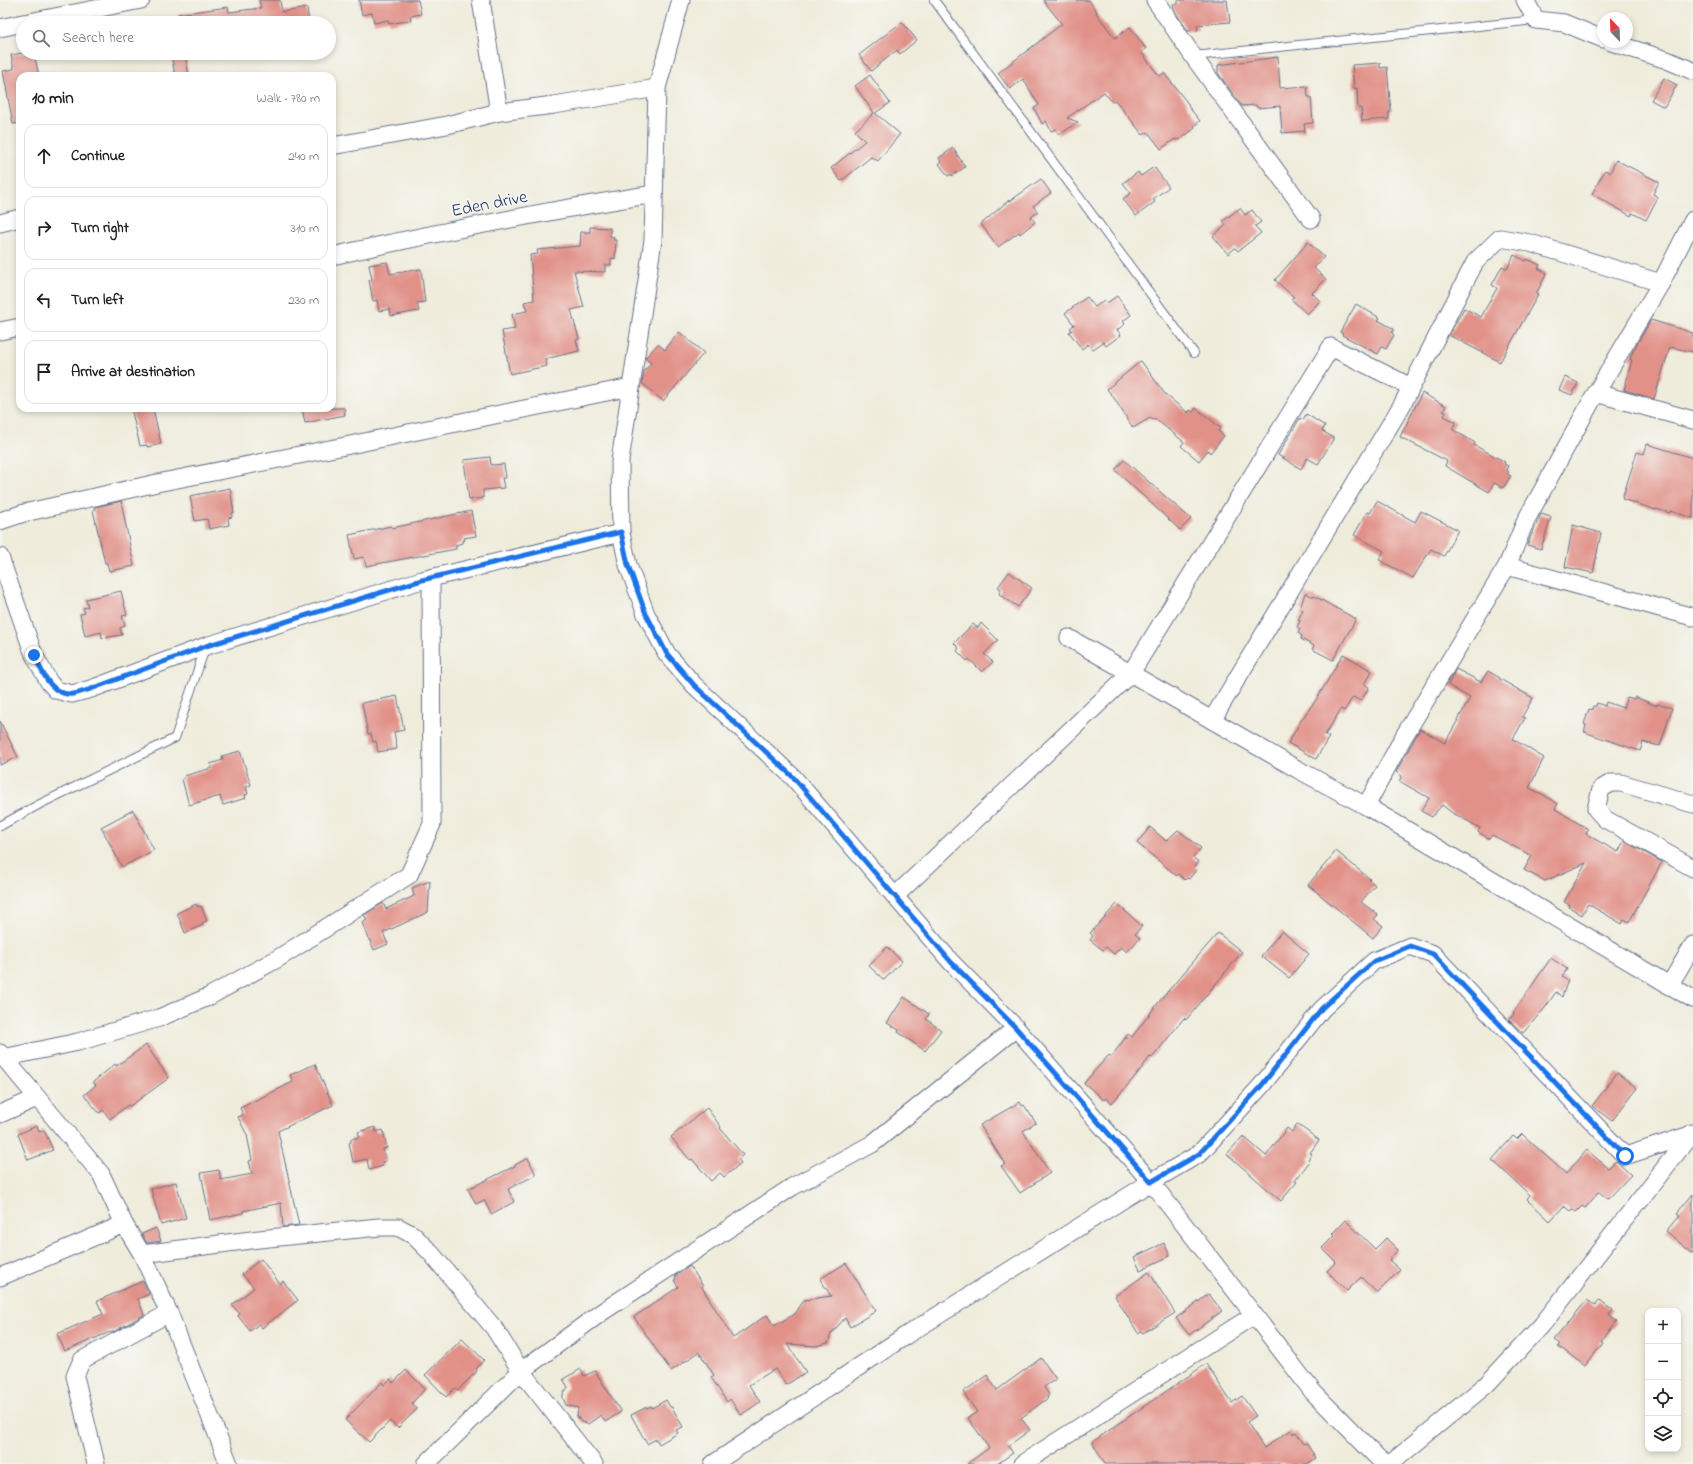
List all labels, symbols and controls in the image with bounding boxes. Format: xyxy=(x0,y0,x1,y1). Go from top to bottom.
north arrow xyxy=(1597,12,1633,48)
search box xyxy=(16,16,336,60)
icon: search xyxy=(30,27,52,49)
text: Search here xyxy=(62,27,134,49)
text: 10 min xyxy=(32,86,74,111)
text: Walk · 780 m xyxy=(257,89,320,108)
icon: ahead xyxy=(33,145,55,167)
text: Continue xyxy=(71,145,125,167)
text: 240 m xyxy=(288,147,319,166)
street label: Eden drive xyxy=(449,185,531,225)
icon: right xyxy=(33,217,55,239)
text: Turn right xyxy=(71,217,129,239)
text: 310 m xyxy=(291,219,319,238)
icon: left xyxy=(33,289,55,311)
text: Turn left xyxy=(71,289,124,311)
text: 230 m xyxy=(288,291,319,310)
icon: arrive xyxy=(33,361,55,383)
text: Arrive at destination xyxy=(71,361,195,383)
route end xyxy=(25,646,43,664)
route start xyxy=(1616,1147,1634,1165)
map controls xyxy=(1645,1308,1681,1452)
button: + xyxy=(1645,1308,1681,1344)
button: − xyxy=(1645,1344,1681,1380)
button: locate xyxy=(1645,1380,1681,1416)
button: layers xyxy=(1645,1416,1681,1452)

